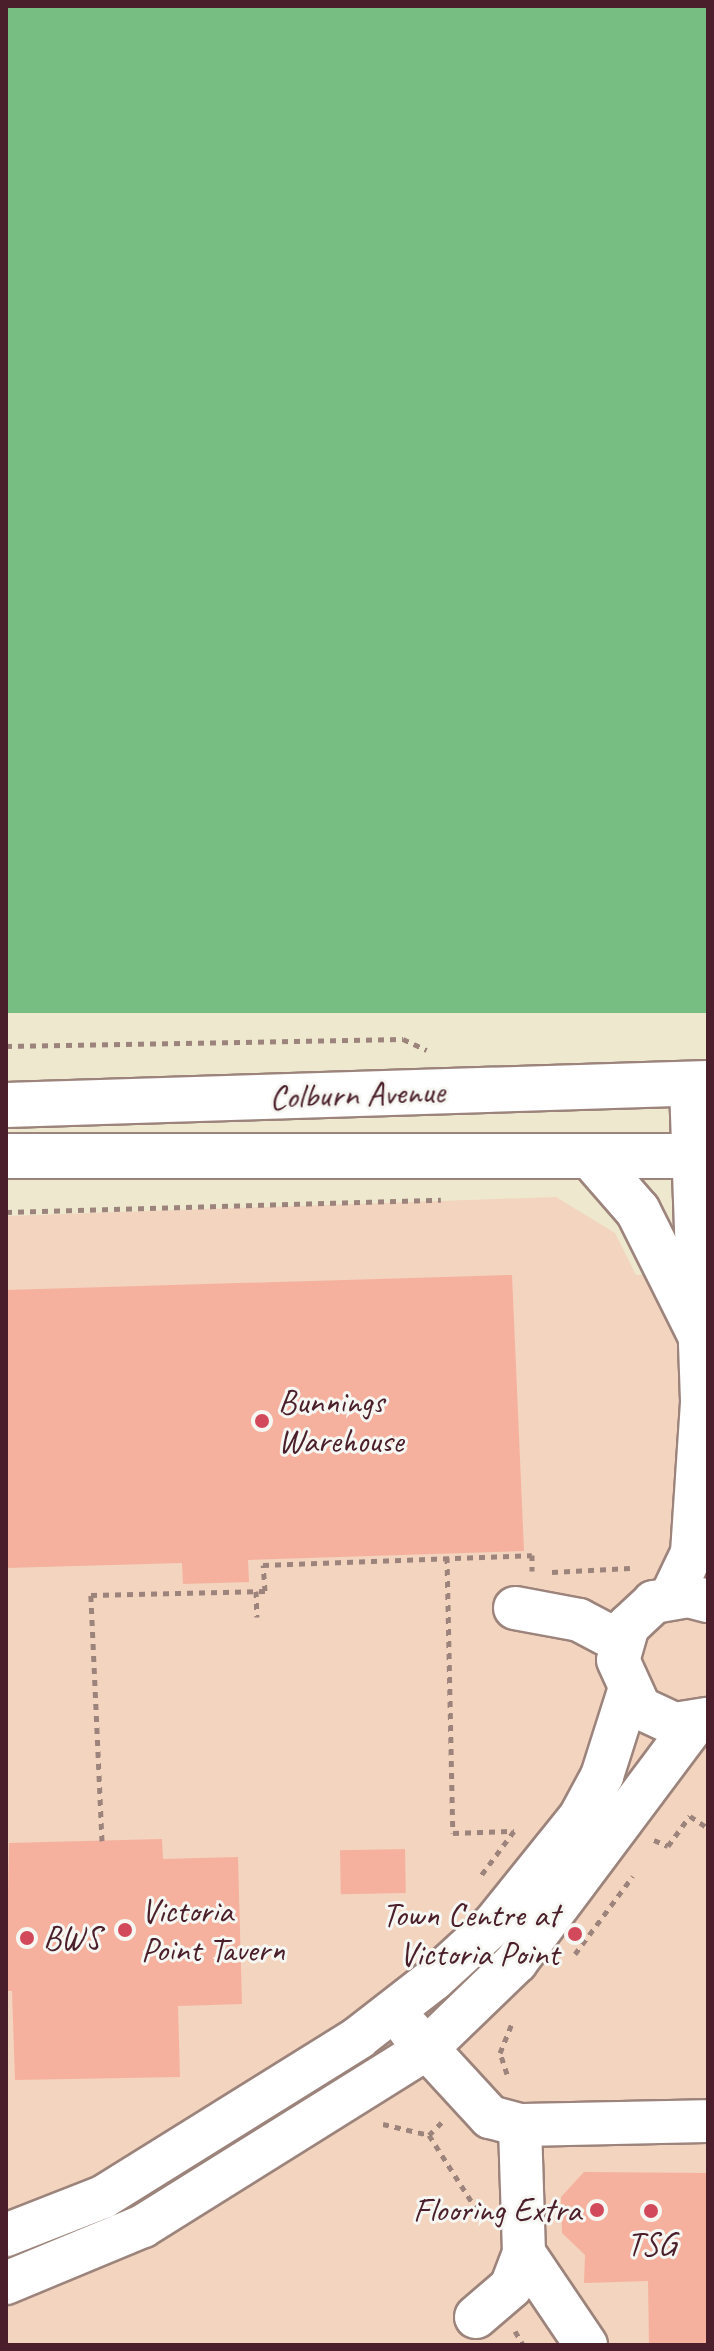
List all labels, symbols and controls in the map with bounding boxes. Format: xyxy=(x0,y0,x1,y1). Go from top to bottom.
street label: Colburn Avenue xyxy=(269,1071,445,1117)
place label: Bunnings Warehouse xyxy=(278,1381,403,1460)
marker: Bunnings Warehouse xyxy=(253,1412,271,1430)
place label: Victoria Point Tavern xyxy=(141,1890,285,1970)
place label: Town Centre at Victoria Point xyxy=(382,1894,559,1974)
place label: BWS xyxy=(43,1918,101,1958)
marker: Victoria Point Tavern xyxy=(116,1921,134,1939)
marker: Town Centre at Victoria Point xyxy=(566,1925,584,1943)
marker: BWS xyxy=(18,1929,36,1947)
place label: Flooring Extra xyxy=(413,2190,581,2230)
marker: Flooring Extra xyxy=(588,2201,606,2219)
marker: TSG xyxy=(642,2202,660,2220)
place label: TSG xyxy=(627,2224,675,2264)

